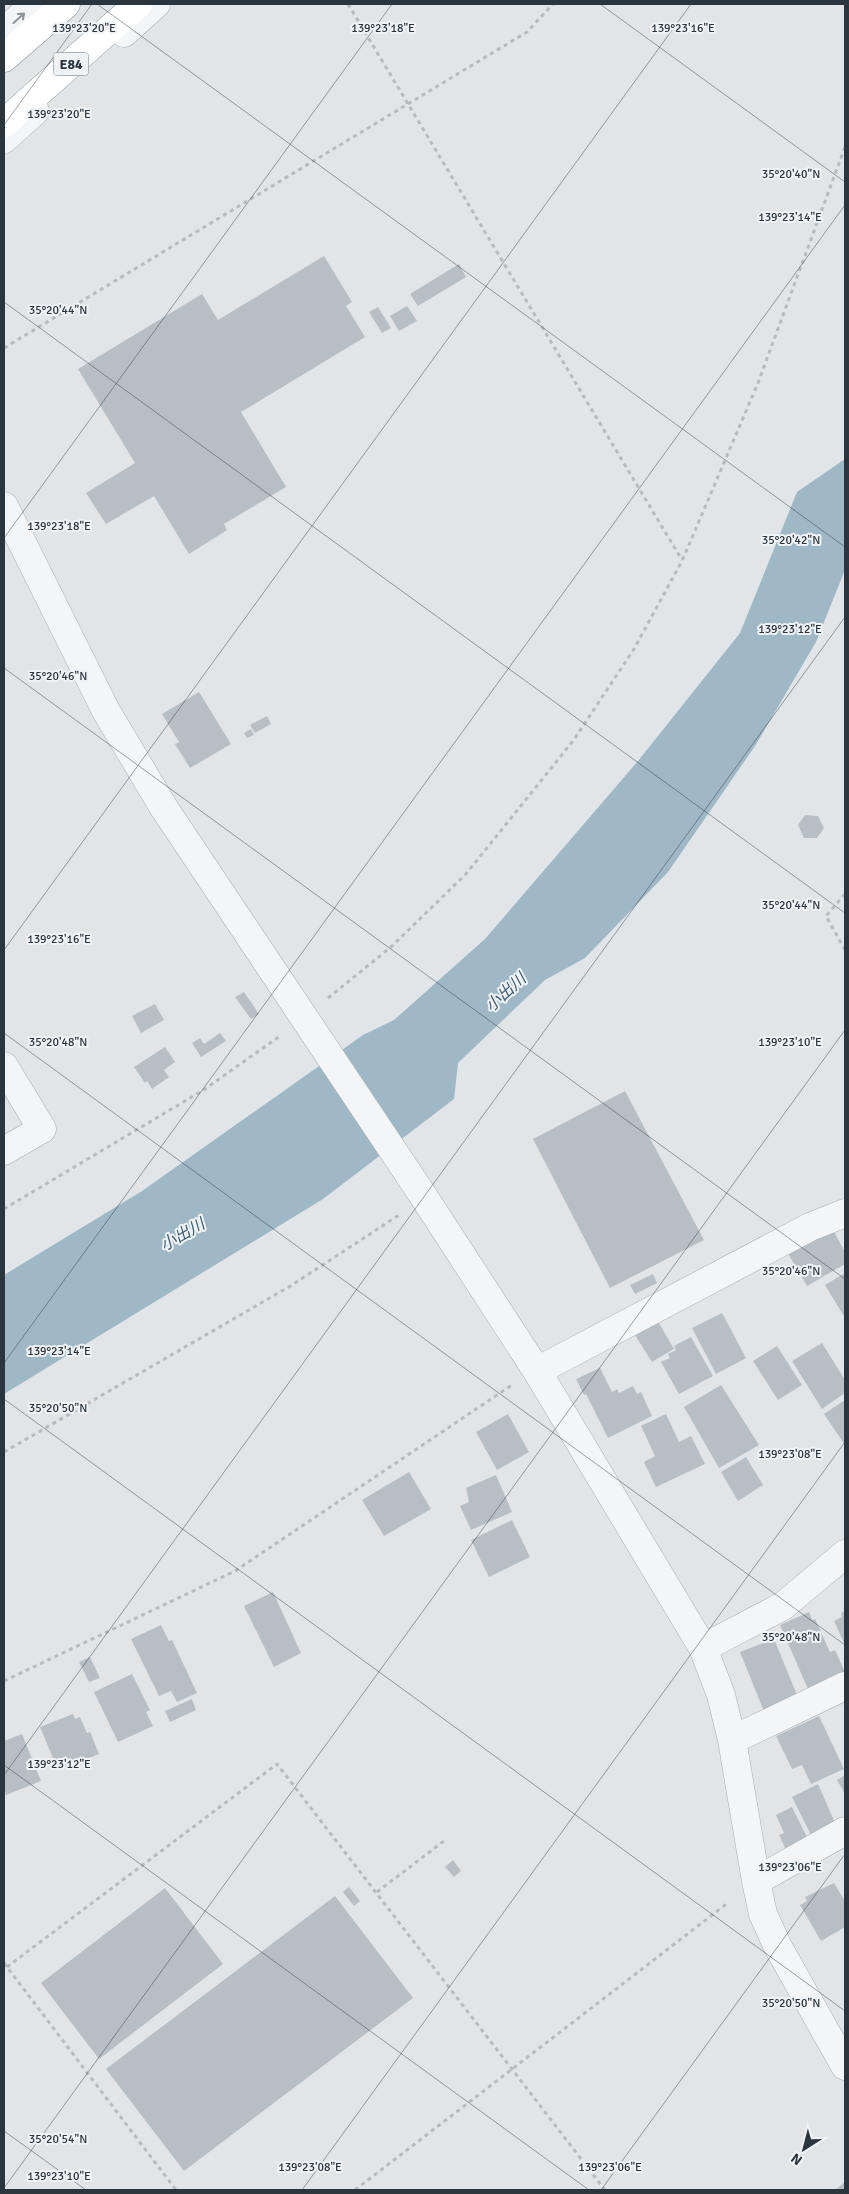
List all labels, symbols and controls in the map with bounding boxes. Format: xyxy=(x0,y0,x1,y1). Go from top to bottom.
one-way arrow xyxy=(13,12,26,23)
text: 139°23'20"E xyxy=(52,21,116,36)
text: 139°23'18"E xyxy=(351,21,415,36)
text: 139°23'16"E xyxy=(651,21,715,36)
road number: E84 xyxy=(54,52,88,76)
text: 139°23'20"E xyxy=(27,107,91,122)
text: 35°20'40"N xyxy=(762,167,820,182)
text: 139°23'14"E xyxy=(758,210,822,225)
text: 35°20'44"N xyxy=(29,303,87,318)
text: 139°23'18"E xyxy=(27,519,91,534)
text: 35°20'42"N xyxy=(762,533,820,548)
text: 139°23'12"E xyxy=(758,622,822,637)
text: 35°20'46"N xyxy=(29,669,87,684)
text: 35°20'44"N xyxy=(762,898,820,913)
text: 139°23'16"E xyxy=(27,932,91,947)
water label: 小出川 xyxy=(481,968,532,1016)
text: 35°20'48"N xyxy=(29,1035,87,1050)
text: 139°23'10"E xyxy=(758,1035,822,1050)
water label: 小出川 xyxy=(157,1213,210,1256)
text: 35°20'46"N xyxy=(762,1264,820,1279)
text: 139°23'14"E xyxy=(27,1344,91,1359)
text: 35°20'50"N xyxy=(29,1401,87,1416)
text: 139°23'08"E xyxy=(758,1447,822,1462)
text: 35°20'48"N xyxy=(762,1630,820,1645)
text: 139°23'12"E xyxy=(27,1757,91,1772)
text: 139°23'06"E xyxy=(758,1860,822,1875)
text: 35°20'50"N xyxy=(762,1996,820,2011)
north arrow xyxy=(779,2124,829,2174)
text: 35°20'54"N xyxy=(29,2132,87,2147)
text: N xyxy=(788,2149,806,2169)
text: 139°23'08"E xyxy=(278,2160,342,2175)
text: 139°23'06"E xyxy=(578,2160,642,2175)
text: 139°23'10"E xyxy=(27,2169,91,2184)

